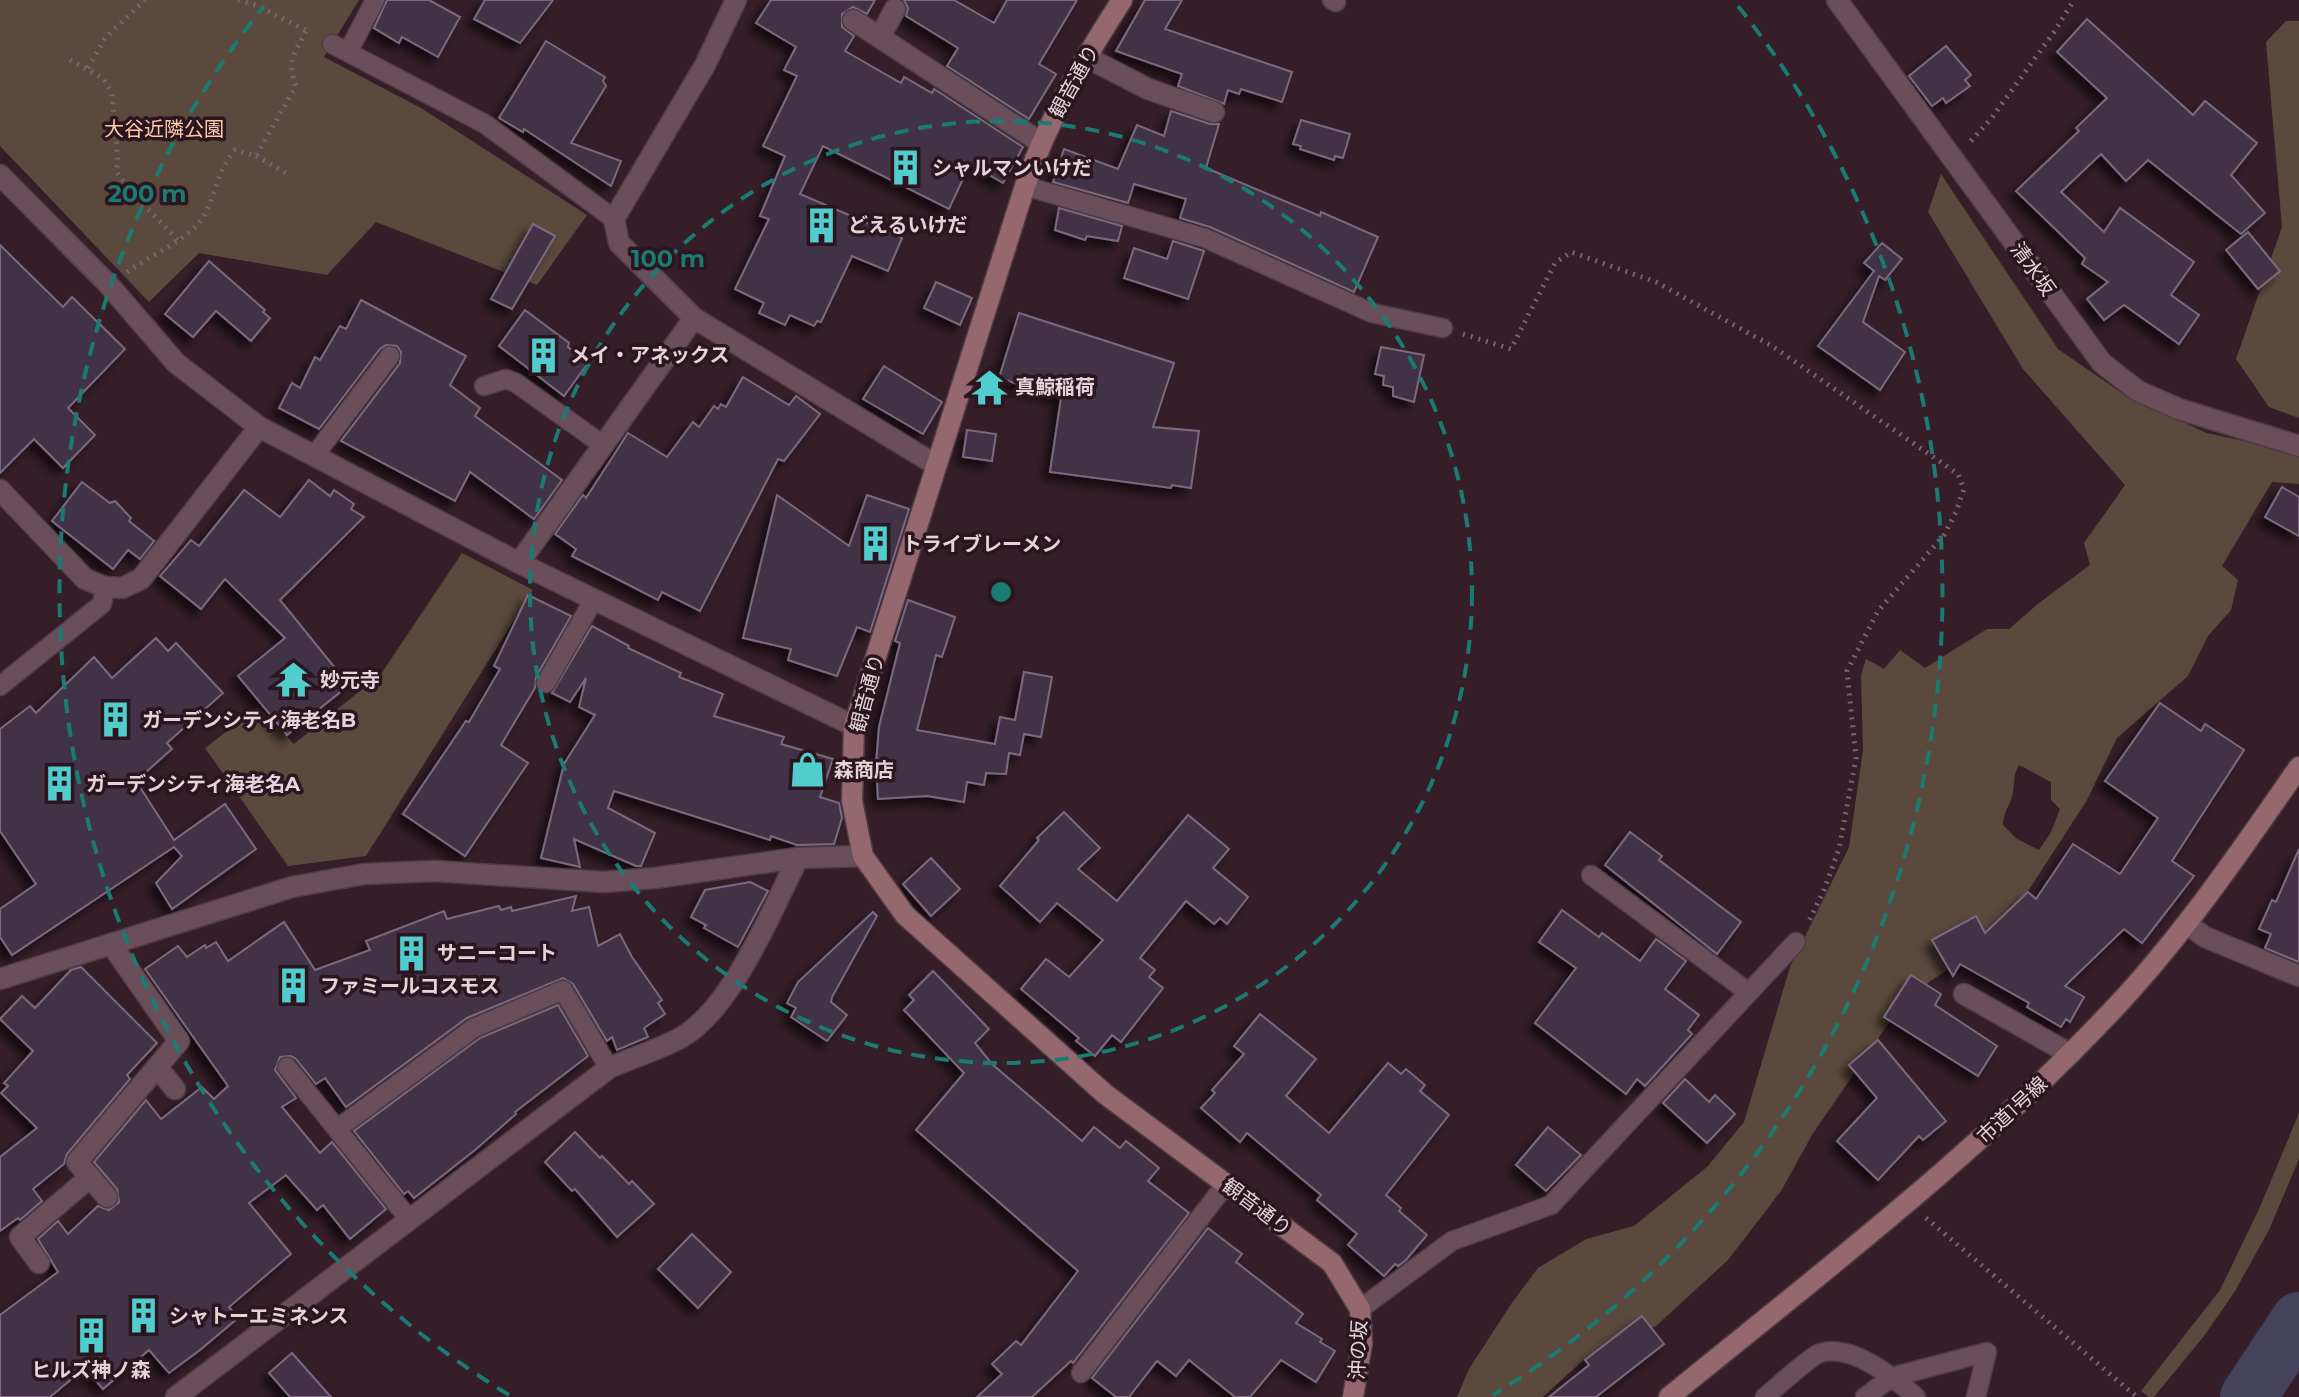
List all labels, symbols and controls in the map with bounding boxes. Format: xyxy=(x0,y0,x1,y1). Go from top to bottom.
street label: 観音通り xyxy=(1044,40,1104,122)
park label: 大谷近隣公園 xyxy=(104,117,224,141)
building icon: シャルマンいけだ xyxy=(887,149,925,187)
place label: シャルマンいけだ xyxy=(932,156,1092,180)
text: 200 m xyxy=(108,179,186,208)
building icon: どえるいけだ xyxy=(803,206,841,244)
place label: どえるいけだ xyxy=(848,213,967,237)
street label: 清水坂 xyxy=(2006,238,2060,300)
text: 100 m xyxy=(631,244,705,273)
building icon: メイ・アネックス xyxy=(525,336,563,374)
place label: メイ・アネックス xyxy=(570,343,729,367)
temple icon: 真鯨稲荷 xyxy=(970,368,1008,406)
place label: 真鯨稲荷 xyxy=(1015,375,1095,399)
building icon: トライブレーメン xyxy=(857,525,895,563)
place label: トライブレーメン xyxy=(902,532,1061,556)
centre of rings xyxy=(987,578,1015,606)
street label: 観音通り xyxy=(845,651,889,735)
temple icon: 妙元寺 xyxy=(275,661,313,699)
place label: 妙元寺 xyxy=(320,668,380,692)
building icon: ガーデンシティ海老名B xyxy=(97,701,135,739)
place label: ガーデンシティ海老名B xyxy=(142,708,356,732)
shop icon: 森商店 xyxy=(789,751,827,789)
place label: 森商店 xyxy=(834,758,894,782)
building icon: ガーデンシティ海老名A xyxy=(41,765,79,803)
place label: ガーデンシティ海老名A xyxy=(86,772,301,796)
building icon: サニーコート xyxy=(392,934,430,972)
place label: サニーコート xyxy=(437,941,557,965)
building icon: ファミールコスモス xyxy=(275,967,313,1005)
place label: ファミールコスモス xyxy=(320,974,500,998)
street label: 市道1号線 xyxy=(1972,1071,2052,1149)
street label: 観音通り xyxy=(1218,1173,1296,1241)
building icon: シャトーエミネンス xyxy=(124,1297,162,1335)
place label: シャトーエミネンス xyxy=(169,1304,349,1328)
building icon: ヒルズ神ノ森 xyxy=(72,1316,110,1354)
street label: 沖の坂 xyxy=(1344,1319,1372,1381)
place label: ヒルズ神ノ森 xyxy=(31,1358,151,1382)

